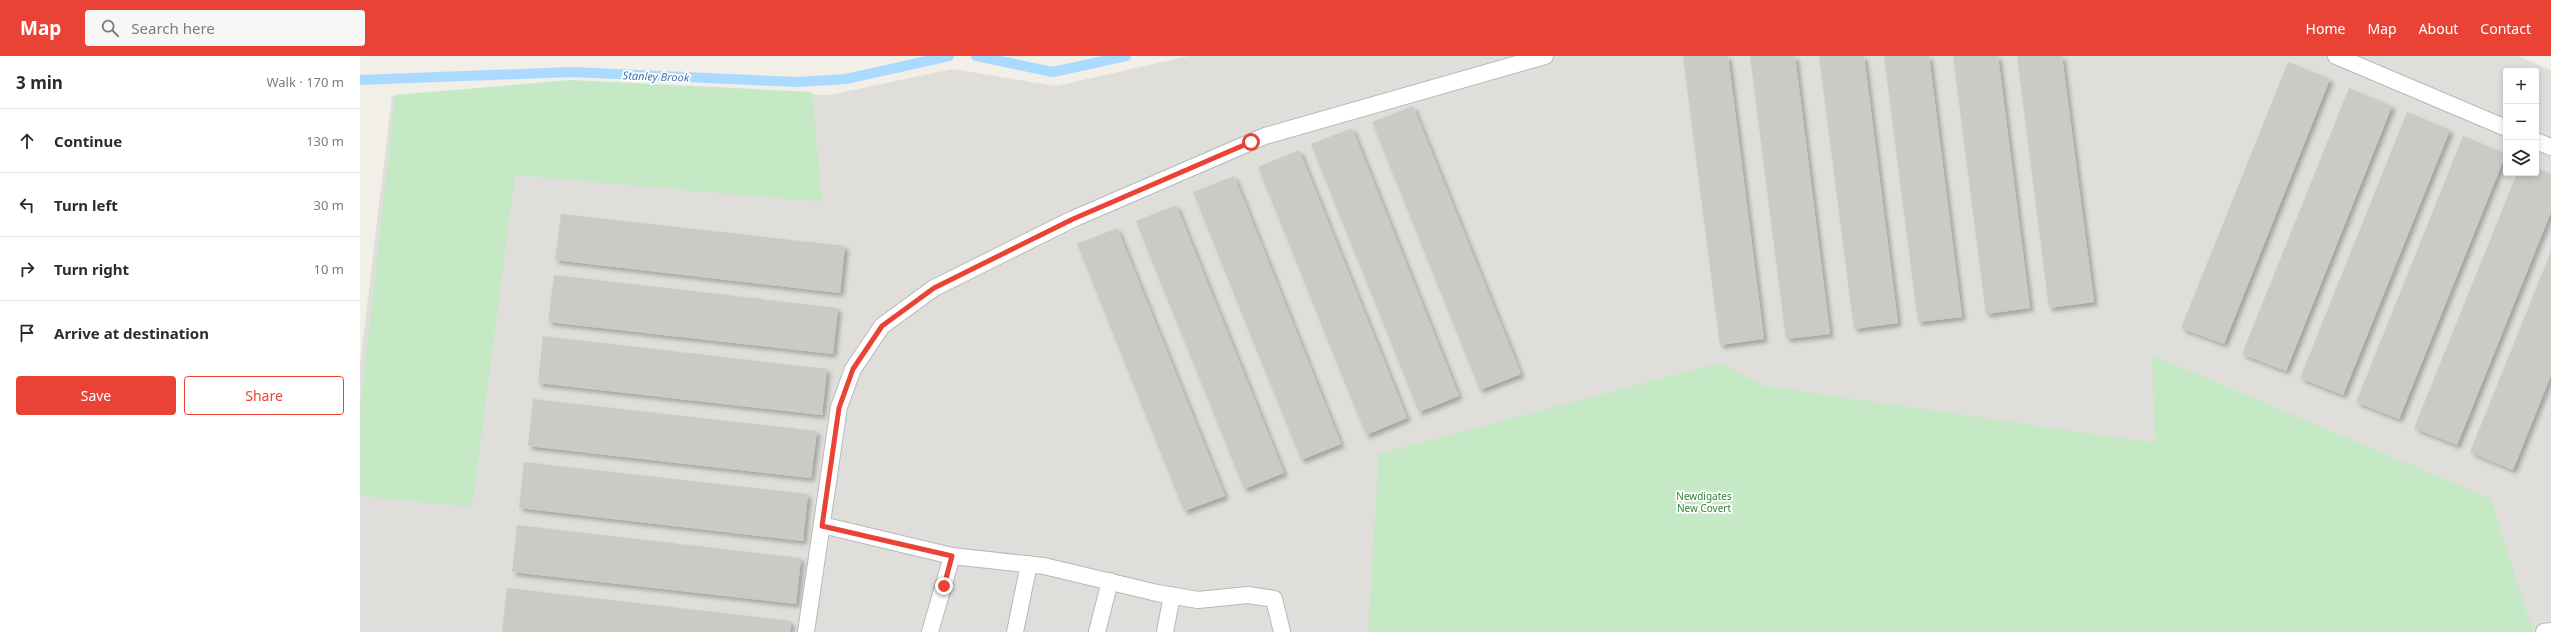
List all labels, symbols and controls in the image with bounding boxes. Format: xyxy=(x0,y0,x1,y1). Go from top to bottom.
search box xyxy=(85,10,365,46)
text: Map xyxy=(20,15,61,41)
icon: search xyxy=(99,17,121,39)
text: Search here xyxy=(131,18,215,38)
text: Home xyxy=(2306,19,2345,38)
text: Map xyxy=(2367,19,2397,38)
text: About xyxy=(2419,19,2458,38)
text: Contact xyxy=(2480,19,2531,38)
water label: Stanley Brook xyxy=(622,67,690,85)
map controls xyxy=(2503,68,2539,176)
button: + xyxy=(2503,68,2539,104)
text: 3 min xyxy=(16,71,63,94)
text: Walk · 170 m xyxy=(266,73,344,91)
button: − xyxy=(2503,104,2539,140)
icon: ahead xyxy=(16,130,38,152)
text: Continue xyxy=(54,131,122,151)
text: 130 m xyxy=(306,132,344,150)
route start xyxy=(1242,133,1260,151)
button: layers xyxy=(2503,140,2539,176)
icon: left xyxy=(16,194,38,216)
text: Turn left xyxy=(54,195,118,215)
text: 30 m xyxy=(314,196,344,214)
icon: right xyxy=(16,258,38,280)
text: Turn right xyxy=(54,259,129,279)
text: 10 m xyxy=(314,260,344,278)
icon: arrive xyxy=(16,322,38,344)
text: Arrive at destination xyxy=(54,323,209,343)
button: Save xyxy=(16,376,176,415)
button: Share xyxy=(184,376,344,415)
park label: Newdigates New Covert xyxy=(1676,489,1732,515)
route end xyxy=(935,577,953,595)

